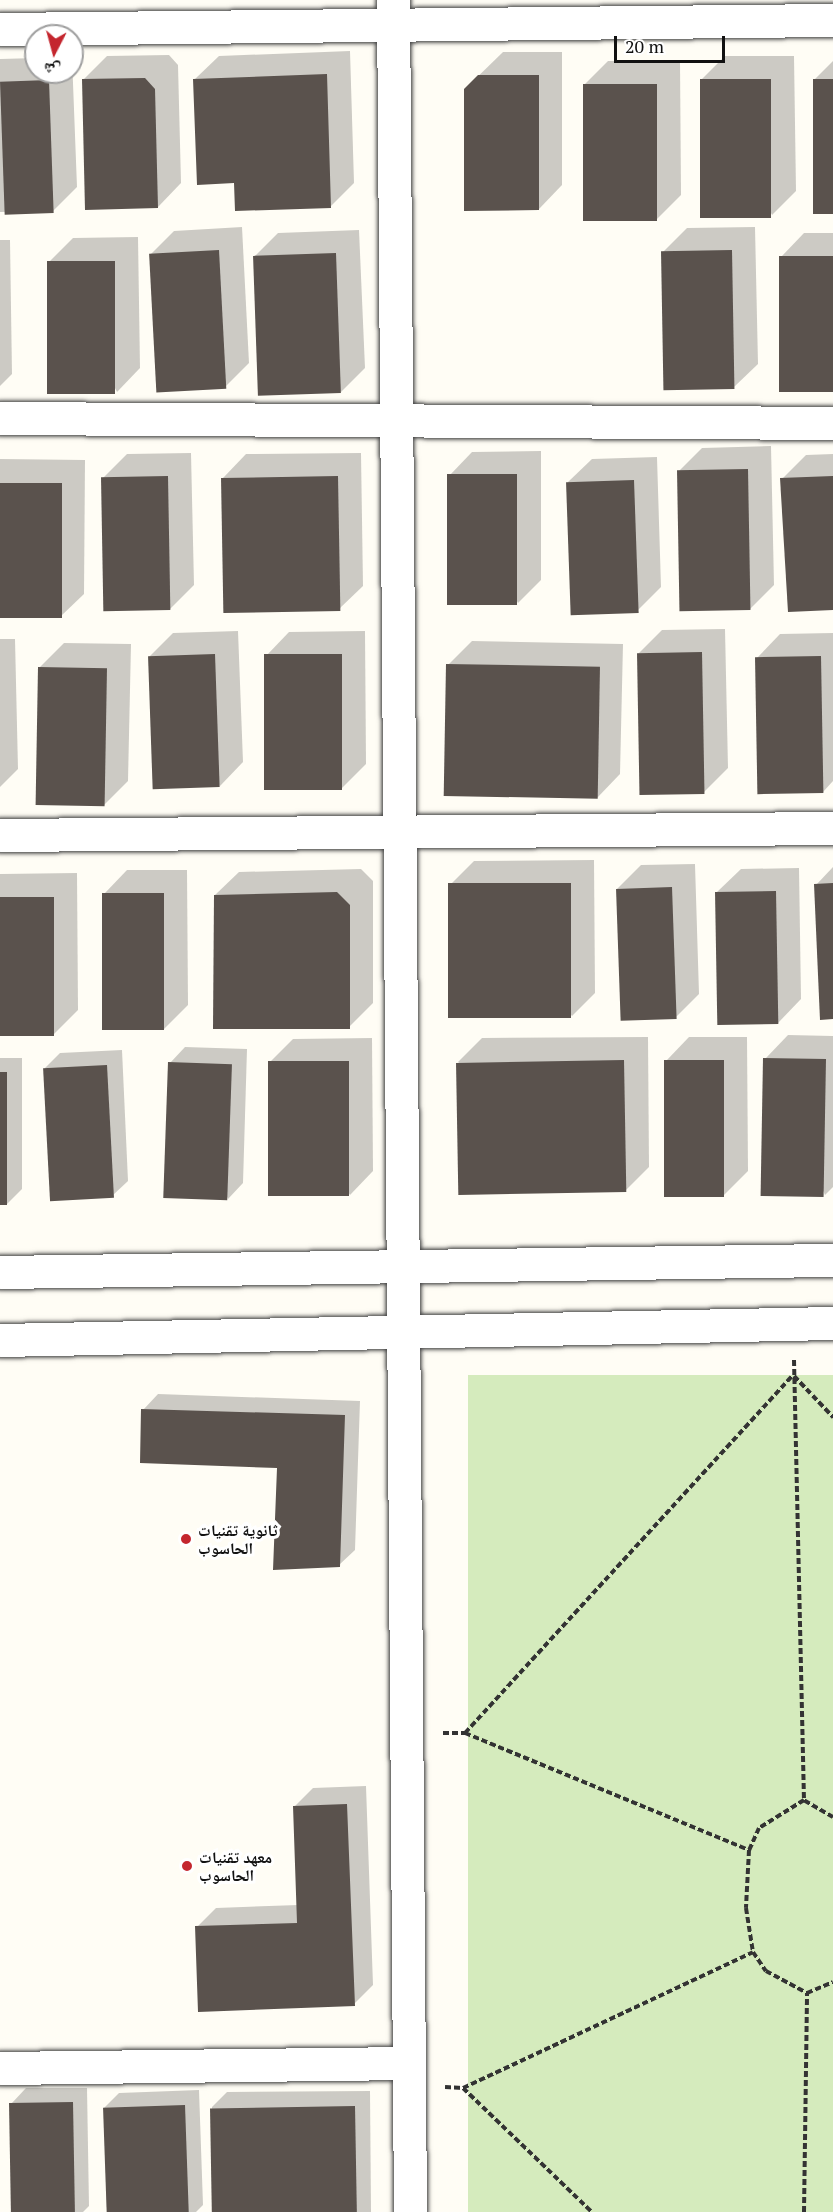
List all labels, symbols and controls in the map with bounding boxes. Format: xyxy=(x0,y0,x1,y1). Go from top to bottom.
north arrow xyxy=(24,24,84,84)
scale bar xyxy=(617,24,728,62)
text: 20 m xyxy=(625,34,664,58)
text: ش xyxy=(43,58,62,82)
place label: ثانوية تقنيات الحاسوب xyxy=(198,1520,278,1558)
marker: ثانوية تقنيات الحاسوب xyxy=(179,1532,193,1546)
place label: معهد تقنيات الحاسوب xyxy=(199,1847,272,1885)
marker: معهد تقنيات الحاسوب xyxy=(180,1859,194,1873)

